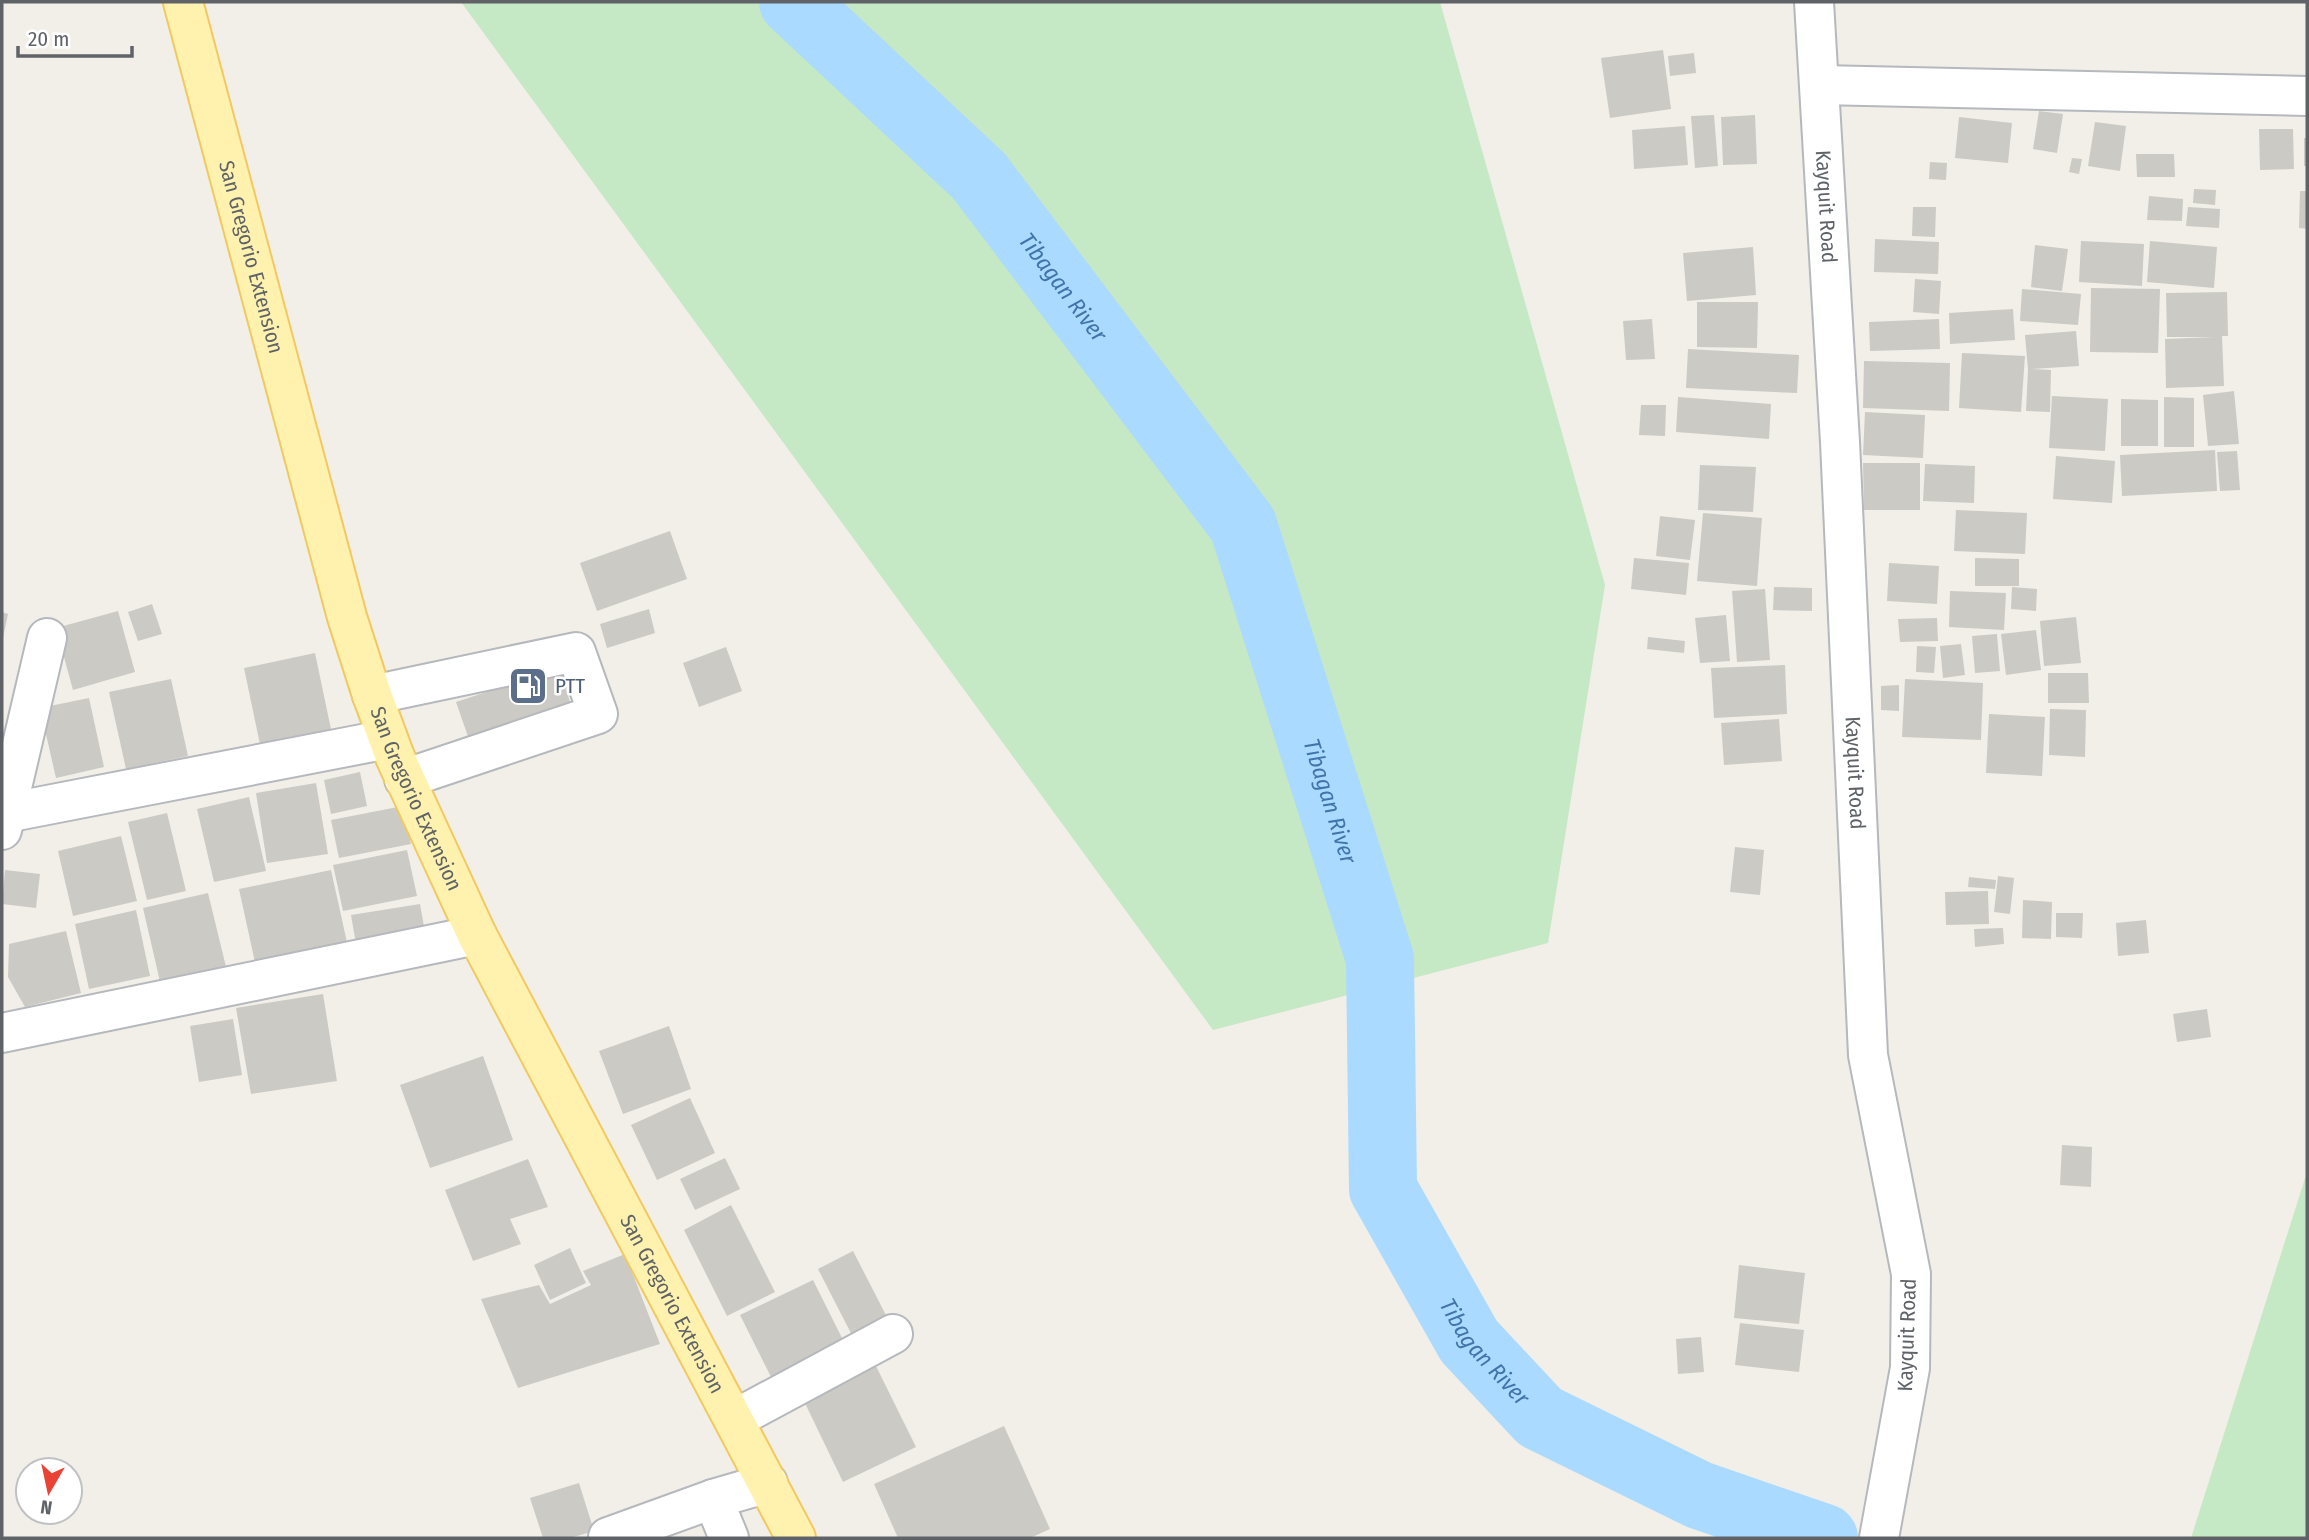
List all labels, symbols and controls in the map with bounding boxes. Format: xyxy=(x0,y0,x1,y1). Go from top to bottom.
scale bar xyxy=(18,14,131,58)
text: 20 m xyxy=(28,26,69,52)
street label: Kayquit Road xyxy=(1810,149,1842,264)
street label: San Gregorio Extension xyxy=(213,158,289,356)
water label: Tibagan River xyxy=(1013,227,1114,348)
fuel station icon: PTT xyxy=(507,665,549,707)
place label: PTT xyxy=(555,673,585,699)
street label: San Gregorio Extension xyxy=(364,703,468,895)
street label: Kayquit Road xyxy=(1840,716,1871,830)
water label: Tibagan River xyxy=(1297,736,1363,868)
street label: San Gregorio Extension xyxy=(614,1210,730,1398)
street label: Kayquit Road xyxy=(1892,1278,1922,1392)
water label: Tibagan River xyxy=(1434,1294,1536,1412)
north arrow xyxy=(14,1456,84,1526)
text: N xyxy=(39,1495,54,1520)

